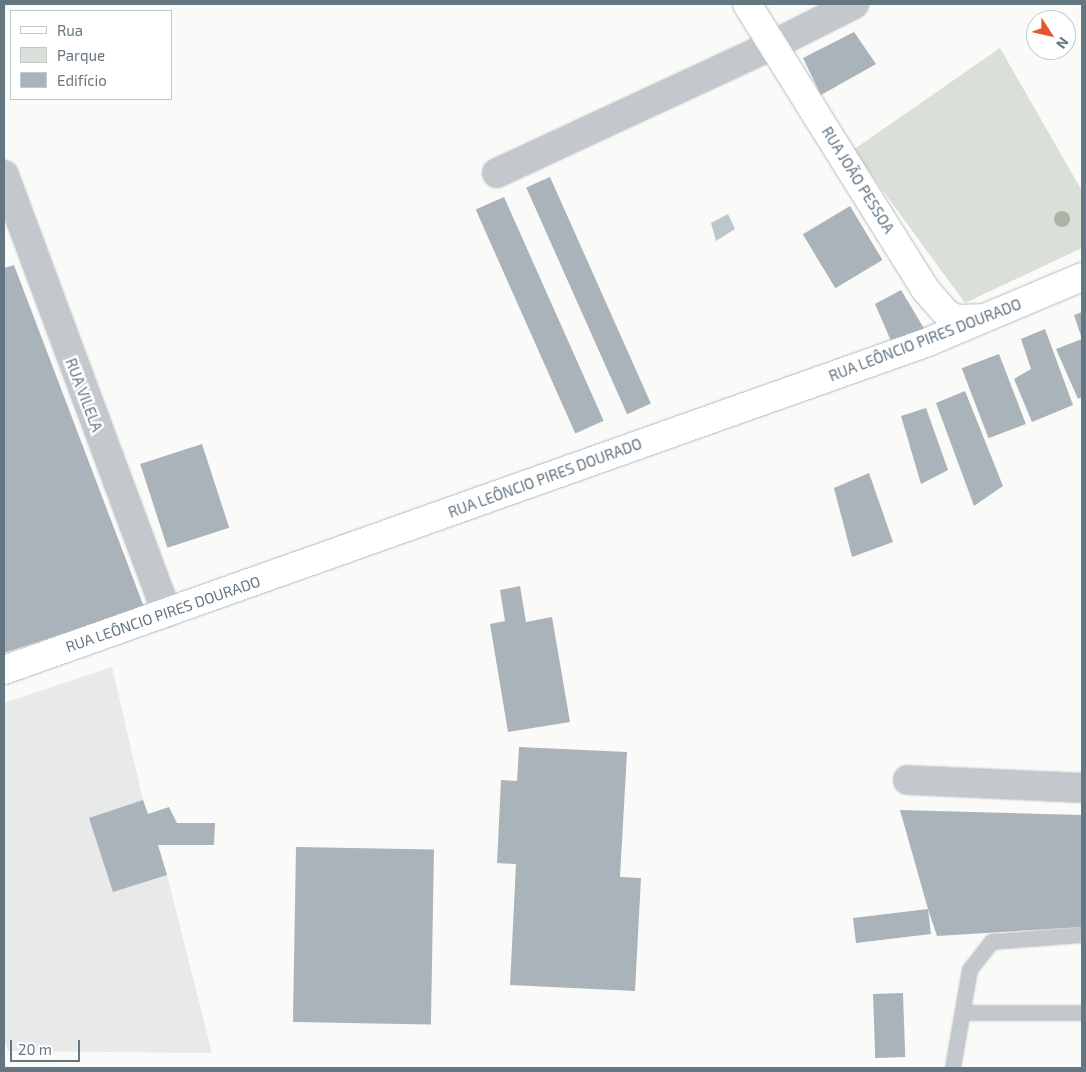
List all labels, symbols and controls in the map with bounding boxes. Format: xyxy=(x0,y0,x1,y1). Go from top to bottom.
legend xyxy=(10,10,172,100)
north arrow xyxy=(1026,10,1076,60)
text: Rua xyxy=(57,21,83,39)
text: N xyxy=(1053,34,1073,52)
text: Parque xyxy=(57,46,105,64)
text: Edifício xyxy=(57,71,107,89)
street label: RUA JOÃO PESSOA xyxy=(818,123,898,237)
street label: RUA LEÔNCIO PIRES DOURADO xyxy=(826,295,1024,385)
street label: RUA VILELA xyxy=(62,355,106,435)
street label: RUA LEÔNCIO PIRES DOURADO xyxy=(446,434,644,522)
street label: RUA LEÔNCIO PIRES DOURADO xyxy=(63,572,263,656)
scale bar xyxy=(12,1030,82,1062)
text: 20 m xyxy=(18,1040,52,1058)

